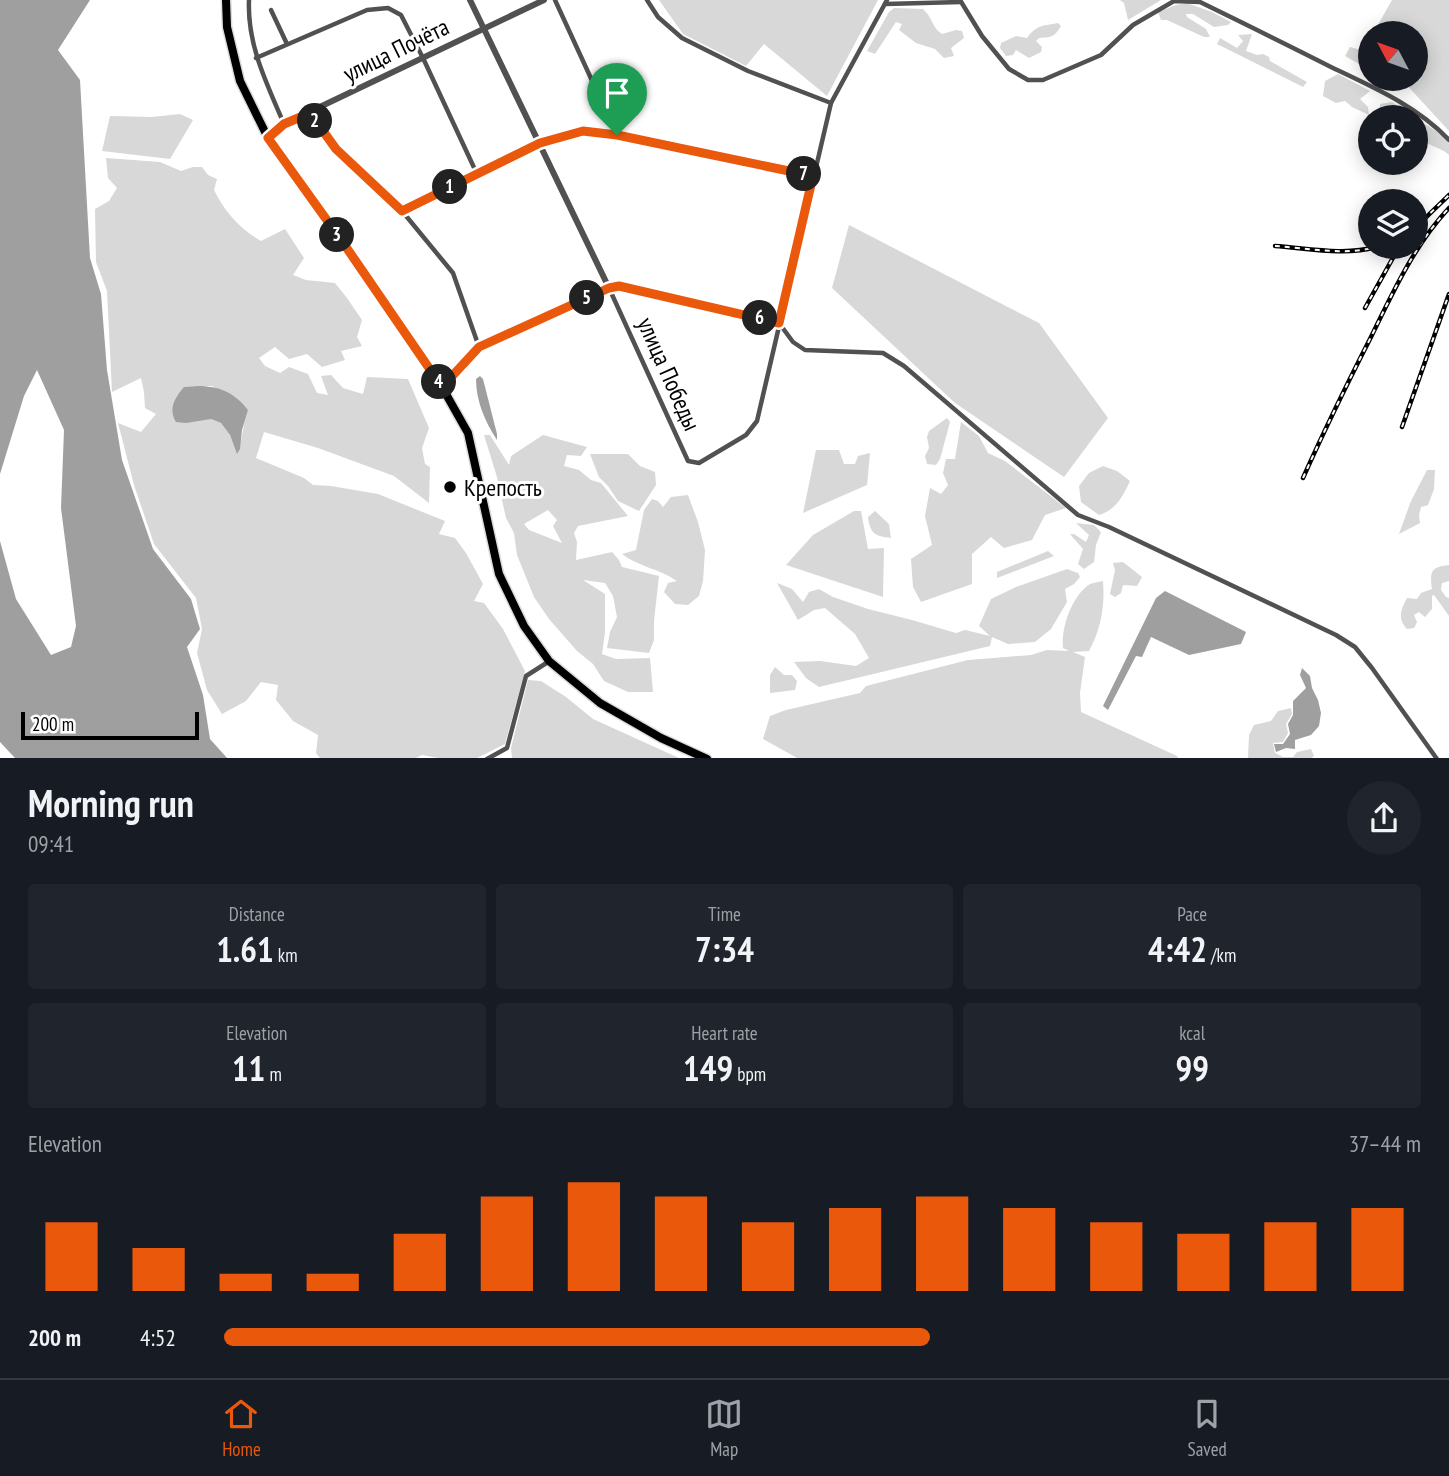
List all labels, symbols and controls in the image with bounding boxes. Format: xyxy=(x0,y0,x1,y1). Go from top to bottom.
street label: улица Почёта xyxy=(338,11,454,89)
north arrow xyxy=(1358,21,1428,91)
map controls xyxy=(1358,21,1428,259)
pin xyxy=(587,63,647,135)
icon: arrive xyxy=(598,74,636,112)
pin: 2 xyxy=(298,104,332,138)
button: locate xyxy=(1358,105,1428,175)
text: 2 xyxy=(310,108,319,132)
pin: 7 xyxy=(786,156,822,192)
text: 7 xyxy=(799,161,808,185)
pin: 1 xyxy=(433,170,468,204)
text: 1 xyxy=(445,174,454,198)
button: layers xyxy=(1358,189,1428,259)
pin: 3 xyxy=(320,218,354,252)
text: 3 xyxy=(332,222,341,246)
pin: 5 xyxy=(570,280,604,316)
text: 5 xyxy=(582,285,591,309)
pin: 6 xyxy=(742,300,778,336)
text: 6 xyxy=(755,305,764,329)
street label: улица Победы xyxy=(630,313,708,435)
pin: 4 xyxy=(422,364,457,400)
text: 4 xyxy=(434,369,443,393)
place label: Крепость xyxy=(464,472,542,503)
marker: Крепость xyxy=(442,479,458,495)
scale bar xyxy=(21,710,200,741)
text: 200 m xyxy=(32,712,74,736)
text: Morning run xyxy=(28,778,194,827)
button: share xyxy=(1347,781,1421,855)
text: 09:41 xyxy=(28,829,74,858)
text: Distance xyxy=(229,902,285,926)
text: Time xyxy=(708,902,741,926)
text: Pace xyxy=(1177,902,1207,926)
text: 1.61 xyxy=(216,926,274,972)
text: 7:34 xyxy=(695,926,754,972)
text: 4:42 xyxy=(1148,926,1207,972)
text: km xyxy=(274,943,298,967)
text: /km xyxy=(1207,943,1236,967)
text: Elevation xyxy=(226,1021,287,1045)
text: Heart rate xyxy=(691,1021,758,1045)
text: kcal xyxy=(1179,1021,1205,1045)
text: 11 xyxy=(232,1045,265,1091)
text: 149 xyxy=(683,1045,733,1091)
text: 99 xyxy=(1175,1045,1209,1091)
text: m xyxy=(265,1062,282,1086)
text: bpm xyxy=(733,1062,766,1086)
text: Elevation xyxy=(28,1129,102,1158)
text: 37–44 m xyxy=(1349,1129,1421,1158)
text: 200 m xyxy=(28,1323,81,1352)
text: 4:52 xyxy=(140,1323,176,1352)
tab: Home xyxy=(222,1395,261,1461)
tab: Map xyxy=(705,1395,743,1461)
tab: Saved xyxy=(1188,1395,1227,1461)

